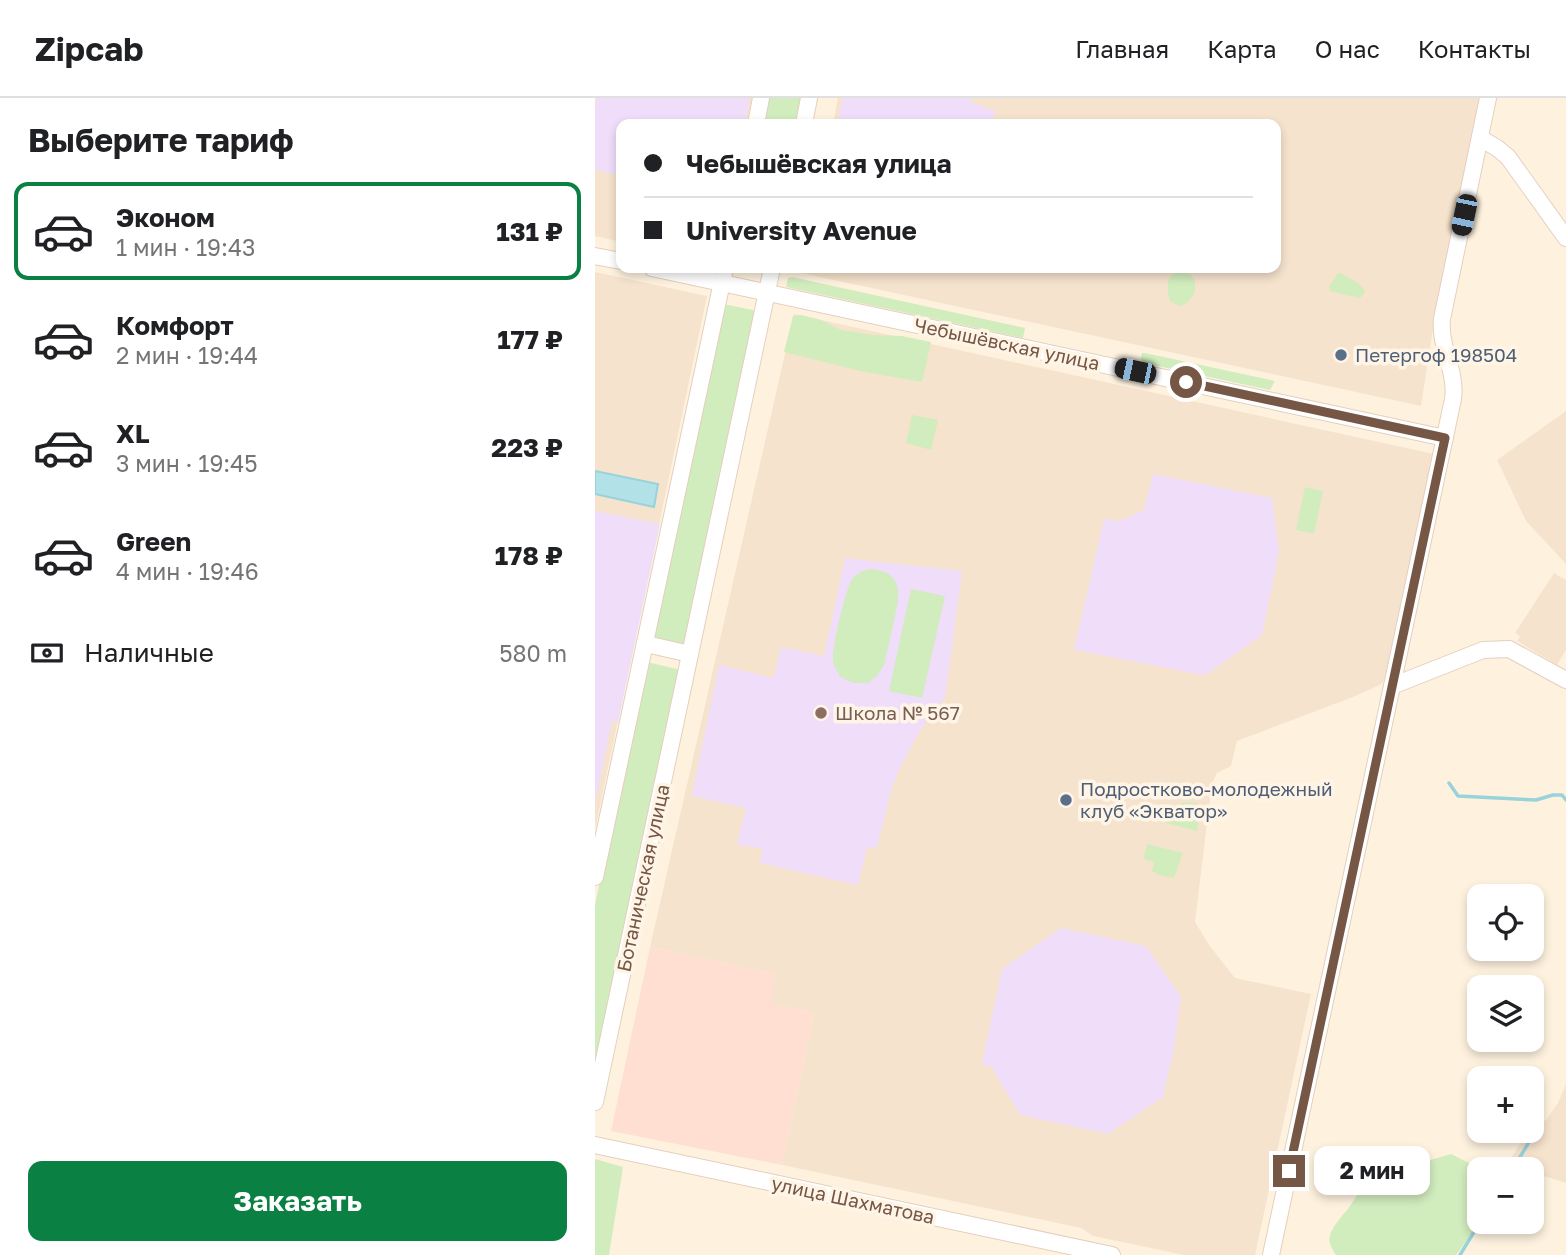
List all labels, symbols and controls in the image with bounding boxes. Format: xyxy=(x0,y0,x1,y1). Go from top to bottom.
text: Zipcab xyxy=(35,29,144,68)
text: Главная xyxy=(1075,34,1169,63)
text: Карта xyxy=(1207,34,1277,63)
text: О нас xyxy=(1315,34,1380,63)
text: Контакты xyxy=(1418,34,1531,63)
text: Выберите тариф xyxy=(28,121,294,159)
text: Чебышёвская улица xyxy=(686,148,952,179)
car xyxy=(1450,192,1479,238)
icon: car xyxy=(32,200,95,263)
text: Эконом xyxy=(116,202,215,233)
text: University Avenue xyxy=(686,215,917,246)
text: 131 ₽ xyxy=(496,216,563,247)
text: 1 мин · 19:43 xyxy=(116,233,255,261)
icon: car xyxy=(32,308,95,371)
text: Комфорт xyxy=(116,310,234,341)
street label: Чебышёвская улица xyxy=(912,313,1102,374)
text: 177 ₽ xyxy=(497,324,563,355)
text: 2 мин · 19:44 xyxy=(116,341,258,369)
place label: Петергоф 198504 xyxy=(1355,343,1517,366)
marker: Петергоф 198504 xyxy=(1333,347,1349,363)
car xyxy=(1113,356,1158,386)
route start xyxy=(1170,366,1202,398)
icon: car xyxy=(32,416,95,479)
text: XL xyxy=(116,418,150,449)
text: 223 ₽ xyxy=(491,432,563,463)
text: 3 мин · 19:45 xyxy=(116,449,258,477)
icon: car xyxy=(32,524,95,587)
text: Green xyxy=(116,526,191,557)
text: 178 ₽ xyxy=(495,540,563,571)
text: 4 мин · 19:46 xyxy=(116,557,259,585)
icon: cash xyxy=(28,634,66,672)
text: Наличные xyxy=(84,637,214,668)
text: 580 m xyxy=(499,639,567,667)
place label: Школа № 567 xyxy=(835,701,960,724)
marker: Школа № 567 xyxy=(813,705,829,721)
place label: Подростково-молодежный клуб «Экватор» xyxy=(1080,777,1333,822)
street label: Ботаническая улица xyxy=(611,782,674,974)
marker: Подростково-молодежный клуб «Экватор» xyxy=(1058,792,1074,808)
map controls xyxy=(1467,884,1544,1234)
button: locate xyxy=(1467,884,1544,961)
button: layers xyxy=(1467,975,1544,1052)
button: + xyxy=(1467,1066,1544,1143)
callout: 2 мин xyxy=(1313,1146,1429,1196)
route end xyxy=(1273,1155,1305,1187)
text: 2 мин xyxy=(1340,1156,1404,1184)
button: − xyxy=(1467,1157,1544,1234)
button: Заказать xyxy=(28,1161,567,1241)
street label: улица Шахматова xyxy=(769,1171,937,1228)

